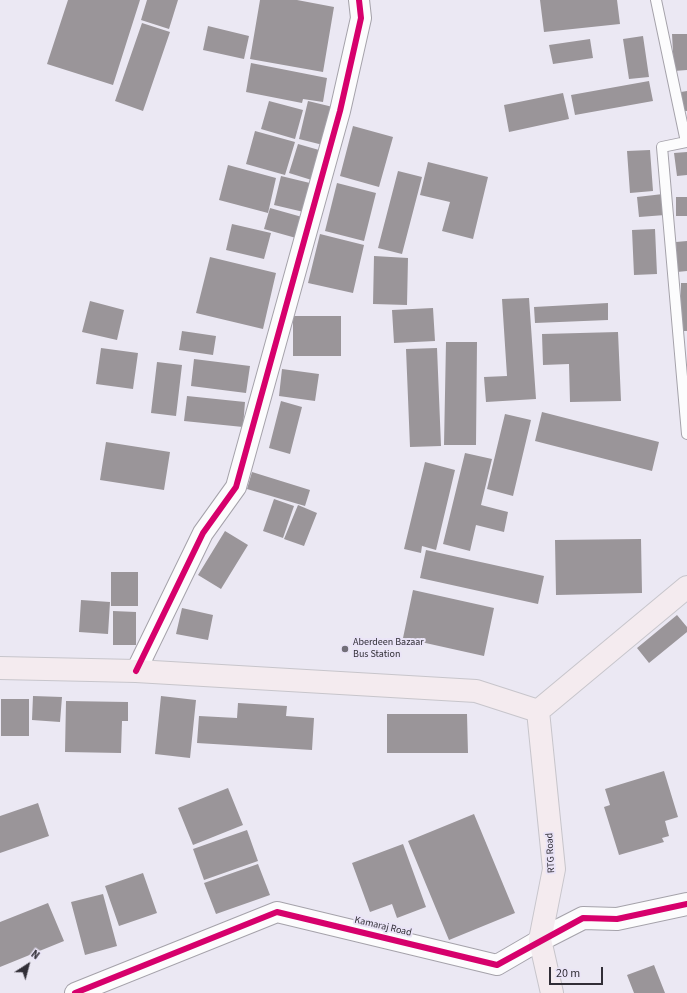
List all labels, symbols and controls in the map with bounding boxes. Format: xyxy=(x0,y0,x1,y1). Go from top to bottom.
place label: Aberdeen Bazaar Bus Station xyxy=(353,637,424,660)
marker: Aberdeen Bazaar Bus Station xyxy=(340,644,350,654)
street label: RTG Road xyxy=(544,833,558,873)
street label: Kamaraj Road xyxy=(353,915,413,939)
north arrow xyxy=(8,945,48,985)
text: N xyxy=(28,947,43,963)
scale bar xyxy=(551,959,605,985)
text: 20 m xyxy=(556,965,580,982)

